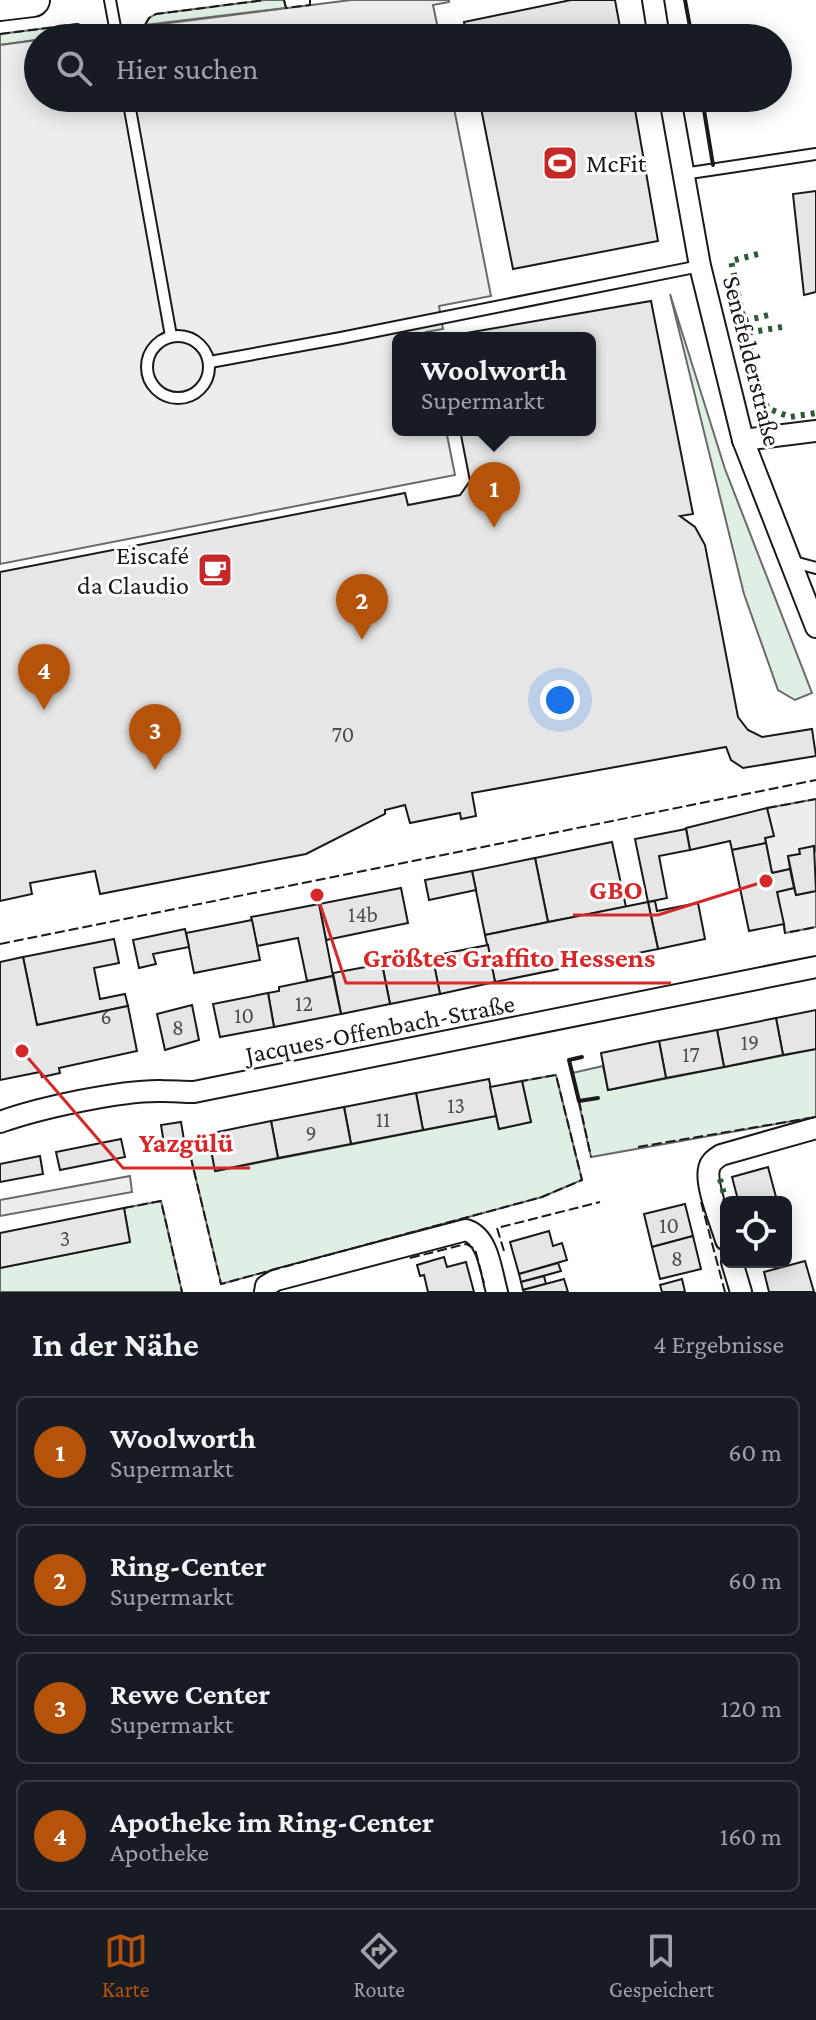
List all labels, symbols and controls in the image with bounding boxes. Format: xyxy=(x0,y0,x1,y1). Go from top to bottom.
search box xyxy=(24,24,792,112)
icon: search xyxy=(52,46,96,90)
text: Hier suchen xyxy=(116,52,258,85)
sports icon: McFit xyxy=(541,144,579,182)
place label: McFit xyxy=(586,149,647,178)
street label: Senefelderstraße xyxy=(717,273,787,449)
popup xyxy=(392,332,596,436)
text: Woolworth xyxy=(421,353,567,386)
text: Supermarkt xyxy=(421,386,544,415)
pin: 1 xyxy=(468,462,520,528)
place label: Eiscafé da Claudio xyxy=(77,541,189,600)
cafe icon: Eiscafé da Claudio xyxy=(196,551,234,589)
pin: 2 xyxy=(336,574,388,640)
pin: 4 xyxy=(18,644,70,710)
your location xyxy=(540,680,580,720)
pin: 3 xyxy=(129,704,181,770)
house number: 70 xyxy=(332,722,354,747)
callout: GBO xyxy=(573,863,658,915)
text: GBO xyxy=(589,874,643,905)
house number: 14b xyxy=(348,902,378,927)
callout: Größtes Graffito Hessens xyxy=(346,931,671,983)
text: Größtes Graffito Hessens xyxy=(363,942,655,973)
street label: Jacques-Offenbach-Straße xyxy=(241,989,517,1070)
house number: 12 xyxy=(295,991,313,1016)
house number: 10 xyxy=(234,1003,254,1028)
house number: 6 xyxy=(100,1004,112,1029)
house number: 8 xyxy=(172,1015,184,1040)
house number: 19 xyxy=(741,1030,759,1055)
house number: 17 xyxy=(682,1042,700,1067)
house number: 13 xyxy=(447,1093,465,1118)
house number: 11 xyxy=(376,1107,390,1132)
callout: Yazgülü xyxy=(123,1116,250,1168)
house number: 9 xyxy=(305,1121,317,1146)
text: Yazgülü xyxy=(139,1127,233,1158)
map controls xyxy=(720,1196,792,1268)
button: locate xyxy=(720,1196,792,1268)
house number: 10 xyxy=(659,1213,679,1238)
house number: 3 xyxy=(60,1226,70,1251)
house number: 8 xyxy=(671,1246,683,1271)
text: In der Nähe xyxy=(32,1326,199,1363)
text: 4 Ergebnisse xyxy=(653,1330,784,1359)
text: Woolworth xyxy=(110,1421,256,1454)
text: 1 xyxy=(55,1438,65,1467)
text: 60 m xyxy=(728,1438,782,1467)
text: Supermarkt xyxy=(110,1454,233,1483)
text: Ring-Center xyxy=(110,1549,267,1582)
text: 2 xyxy=(53,1566,67,1595)
text: 60 m xyxy=(728,1566,782,1595)
text: Supermarkt xyxy=(110,1582,233,1611)
text: Rewe Center xyxy=(110,1677,270,1710)
text: 3 xyxy=(54,1694,66,1723)
text: 120 m xyxy=(721,1694,782,1723)
text: Supermarkt xyxy=(110,1710,233,1739)
text: Apotheke im Ring-Center xyxy=(110,1805,434,1838)
text: 4 xyxy=(53,1822,67,1851)
text: 160 m xyxy=(720,1822,782,1851)
text: Apotheke xyxy=(110,1838,209,1867)
tab: Karte xyxy=(102,1929,149,2002)
tab: Route xyxy=(354,1929,405,2002)
tab: Gespeichert xyxy=(609,1929,714,2002)

